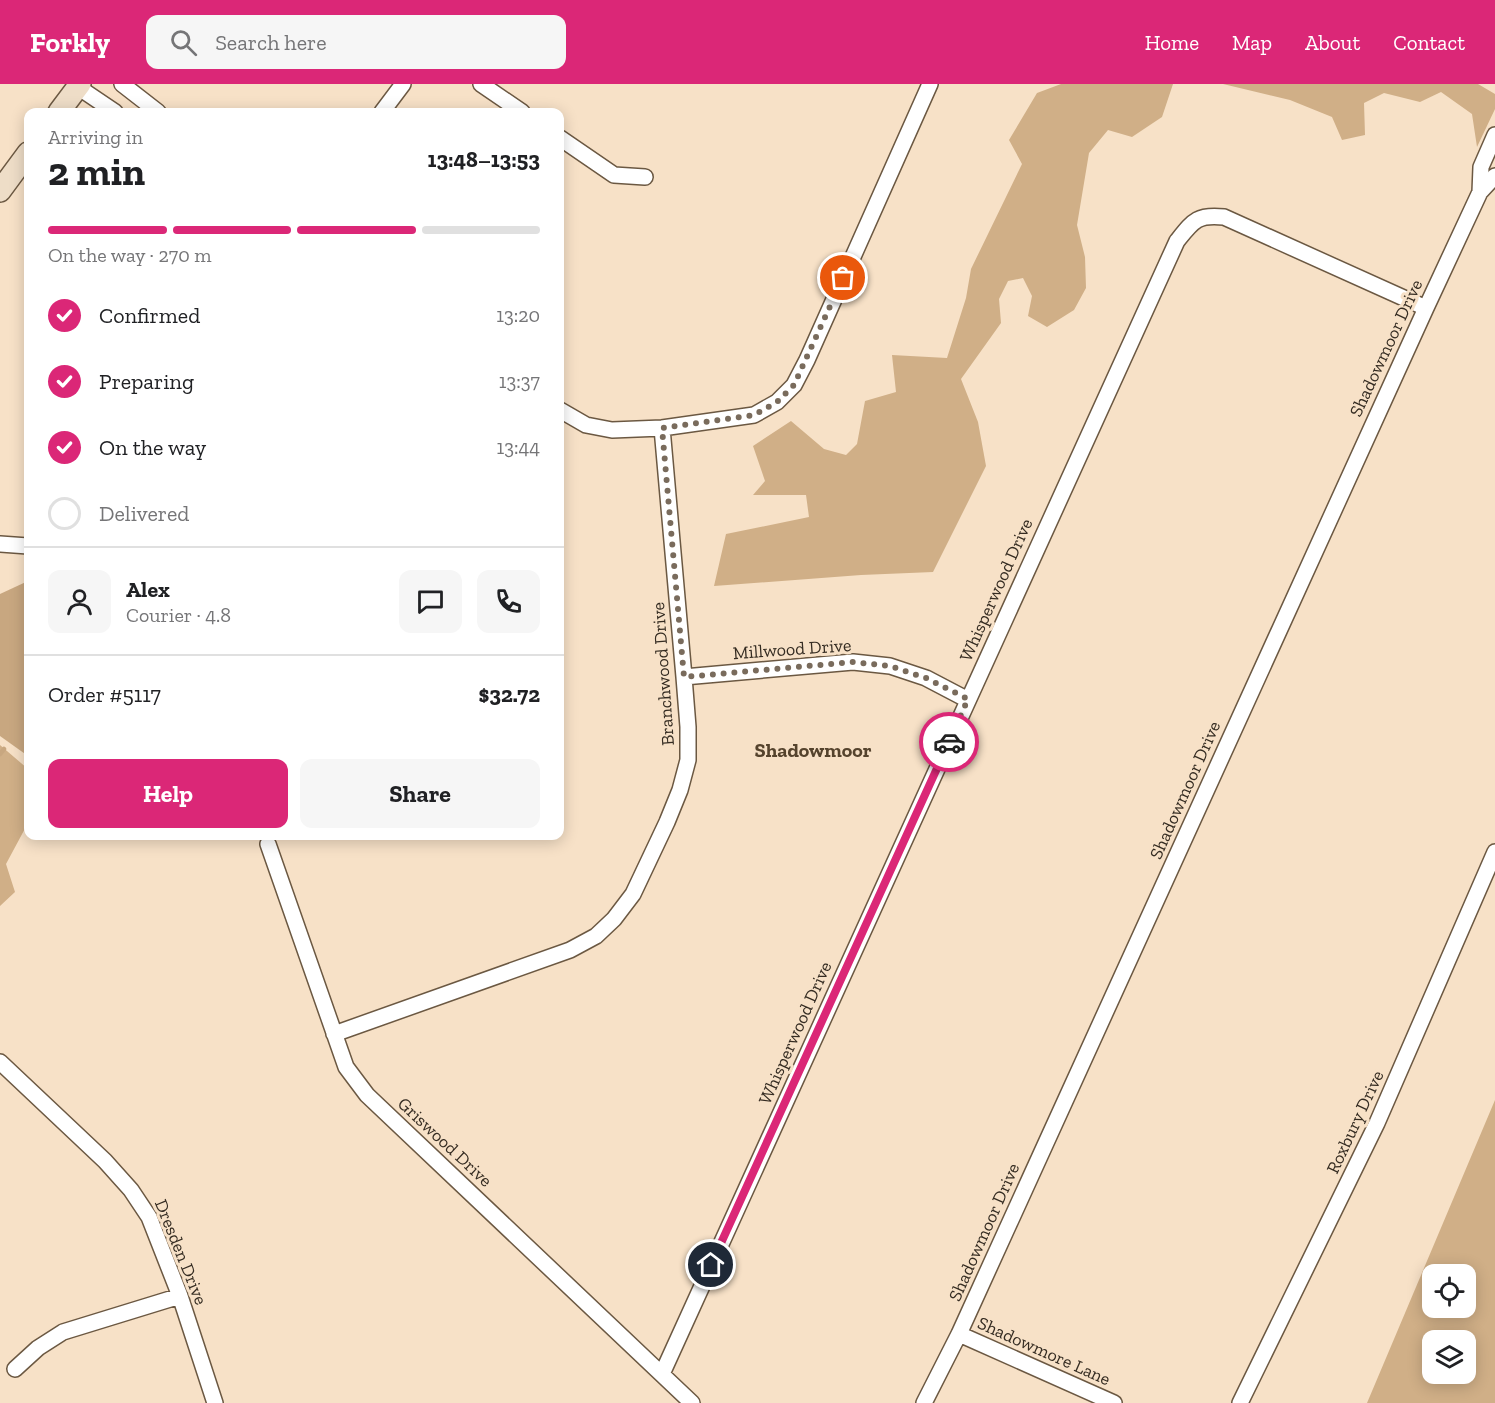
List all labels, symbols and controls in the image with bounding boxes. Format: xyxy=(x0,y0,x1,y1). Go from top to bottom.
search box xyxy=(146,15,566,69)
text: Forkly xyxy=(30,26,110,59)
icon: search xyxy=(167,26,200,59)
text: Search here xyxy=(215,29,327,56)
text: Home xyxy=(1145,30,1199,55)
text: Map xyxy=(1232,30,1272,55)
text: About xyxy=(1305,30,1360,55)
text: Contact xyxy=(1393,30,1465,55)
text: Arriving in xyxy=(48,125,143,149)
text: 13:48–13:53 xyxy=(428,146,540,173)
text: 2 min xyxy=(48,148,145,195)
text: On the way · 270 m xyxy=(48,243,211,267)
pin xyxy=(817,252,868,303)
icon: bag xyxy=(826,261,859,294)
street label: Shadowmoor Drive xyxy=(1345,276,1427,420)
icon: check xyxy=(48,299,81,332)
text: Confirmed xyxy=(99,302,200,329)
text: 13:20 xyxy=(496,303,540,327)
icon: check xyxy=(48,365,81,398)
text: Preparing xyxy=(99,368,194,395)
text: 13:37 xyxy=(499,369,540,393)
icon: check xyxy=(48,431,81,464)
text: On the way xyxy=(99,434,206,461)
text: 13:44 xyxy=(496,435,540,459)
text: Delivered xyxy=(99,500,189,527)
street label: Whisperwood Drive xyxy=(955,515,1037,665)
button: person xyxy=(48,570,111,633)
button: chat xyxy=(399,570,462,633)
button: phone xyxy=(477,570,540,633)
text: Alex xyxy=(126,576,170,603)
street label: Branchwood Drive xyxy=(647,601,679,747)
text: Courier · 4.8 xyxy=(126,603,231,627)
street label: Millwood Drive xyxy=(732,634,852,664)
text: Order #5117 xyxy=(48,681,161,708)
text: $32.72 xyxy=(479,681,540,708)
courier xyxy=(919,712,979,772)
street label: Shadowmoor Drive xyxy=(1145,718,1225,862)
icon: car xyxy=(933,726,966,759)
district label: Shadowmoor xyxy=(755,738,872,762)
button: Help xyxy=(48,759,288,828)
button: Share xyxy=(300,759,540,828)
street label: Whisperwood Drive xyxy=(754,958,836,1108)
street label: Roxbury Drive xyxy=(1321,1067,1389,1177)
street label: Griswood Drive xyxy=(393,1093,497,1191)
street label: Shadowmoor Drive xyxy=(944,1160,1024,1304)
street label: Dresden Drive xyxy=(150,1196,212,1308)
pin xyxy=(685,1239,736,1290)
icon: home xyxy=(694,1248,727,1281)
map controls xyxy=(1422,1264,1476,1384)
button: locate xyxy=(1422,1264,1476,1318)
street label: Shadowmore Lane xyxy=(974,1312,1114,1390)
button: layers xyxy=(1422,1330,1476,1384)

